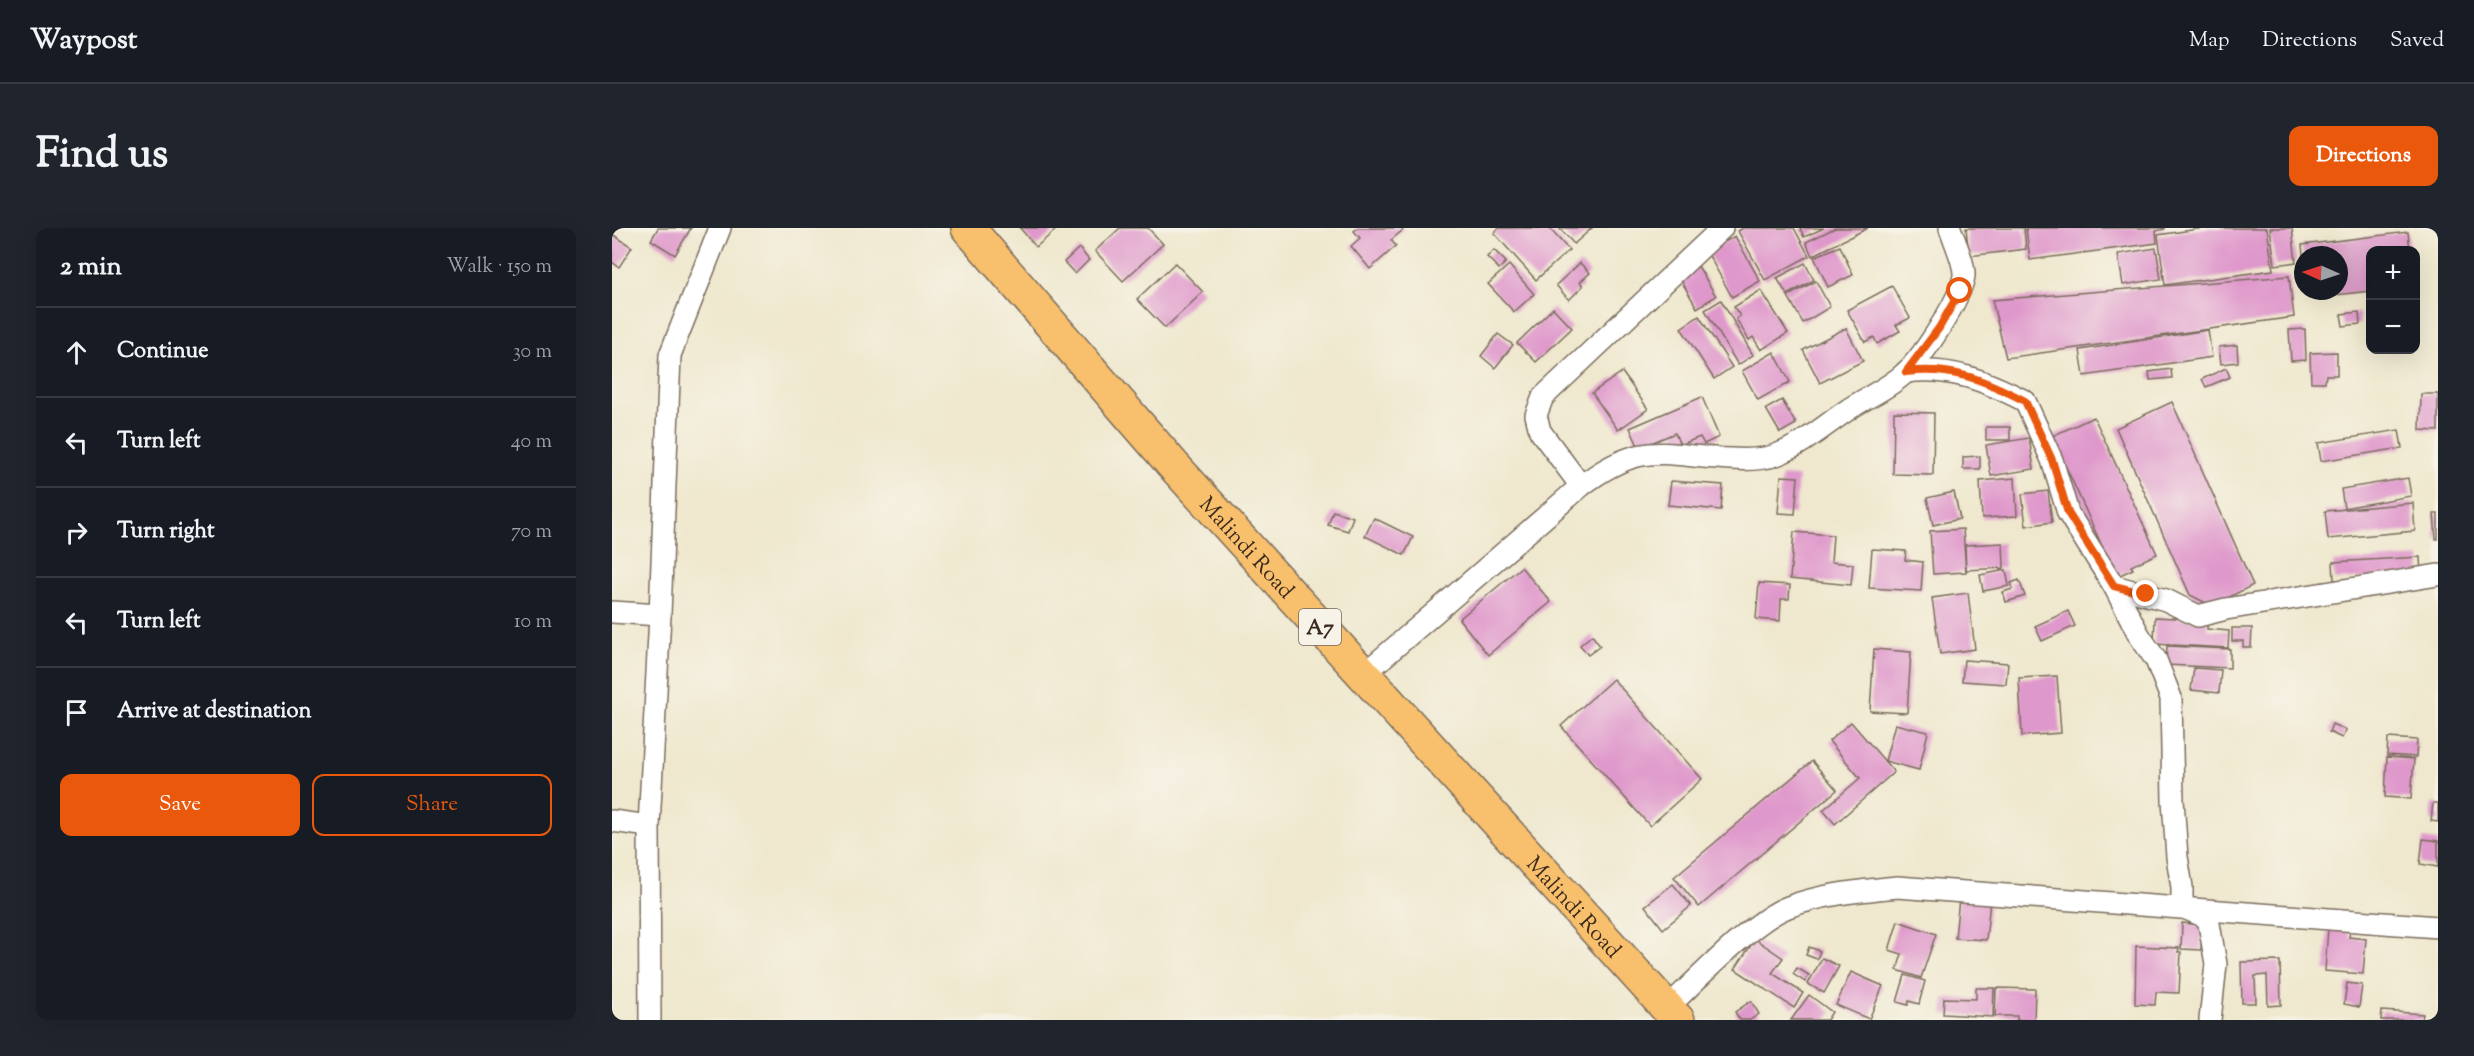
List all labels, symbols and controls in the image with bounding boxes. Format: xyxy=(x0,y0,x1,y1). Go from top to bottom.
text: Waypost xyxy=(30,21,137,61)
text: Map xyxy=(2189,26,2229,56)
text: Directions xyxy=(2262,26,2357,56)
text: Saved xyxy=(2390,26,2444,56)
text: Find us xyxy=(36,126,168,186)
button: Directions xyxy=(2289,126,2438,186)
north arrow xyxy=(2294,246,2348,300)
map controls xyxy=(2366,246,2420,354)
button: + xyxy=(2366,246,2420,300)
text: 2 min xyxy=(60,249,122,286)
text: Walk · 150 m xyxy=(446,253,552,282)
route start xyxy=(1946,277,1972,303)
button: − xyxy=(2366,300,2420,354)
icon: ahead xyxy=(60,336,93,369)
text: Continue xyxy=(117,336,208,368)
text: 30 m xyxy=(513,338,552,367)
icon: left xyxy=(60,426,93,459)
text: Turn left xyxy=(117,426,200,458)
text: 40 m xyxy=(511,428,552,457)
street label: Malindi Road xyxy=(1190,491,1300,607)
icon: right xyxy=(60,516,93,549)
text: Turn right xyxy=(117,516,214,548)
text: 70 m xyxy=(511,518,552,547)
route end xyxy=(2132,580,2158,606)
icon: left xyxy=(60,606,93,639)
text: Turn left xyxy=(117,606,200,638)
text: 10 m xyxy=(514,608,552,637)
road number: A7 xyxy=(1299,609,1341,645)
icon: arrive xyxy=(60,696,93,729)
text: Arrive at destination xyxy=(117,696,312,728)
button: Save xyxy=(60,774,300,836)
button: Share xyxy=(312,774,552,836)
street label: Malindi Road xyxy=(1517,850,1627,967)

